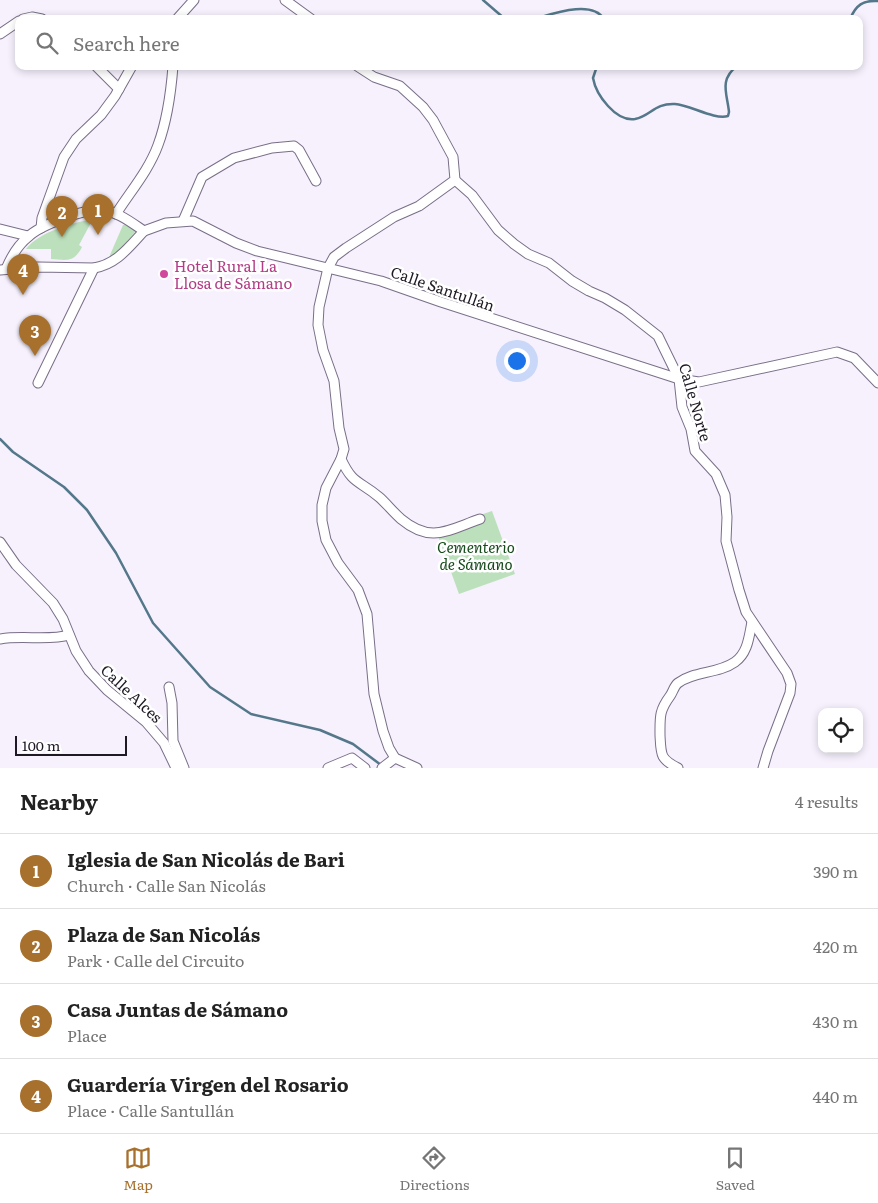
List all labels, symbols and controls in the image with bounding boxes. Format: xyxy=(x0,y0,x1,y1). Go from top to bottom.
search box xyxy=(15,15,863,70)
icon: search xyxy=(33,29,61,57)
text: Search here xyxy=(73,29,180,57)
pin: 1 xyxy=(82,194,114,235)
pin: 2 xyxy=(46,196,78,237)
pin: 4 xyxy=(7,254,39,295)
place label: Hotel Rural La Llosa de Sámano xyxy=(174,254,292,294)
street label: Calle Santullán xyxy=(388,259,498,317)
marker: Hotel Rural La Llosa de Sámano xyxy=(158,268,170,280)
pin: 3 xyxy=(19,315,51,356)
your location xyxy=(504,348,530,374)
street label: Calle Norte xyxy=(674,360,718,444)
park label: Cementerio de Sámano xyxy=(437,535,515,575)
street label: Calle Alces xyxy=(96,658,168,728)
map controls xyxy=(818,708,863,753)
button: locate xyxy=(818,708,863,753)
scale bar xyxy=(15,733,128,756)
text: 100 m xyxy=(22,735,60,755)
text: Nearby xyxy=(20,785,98,816)
text: 4 results xyxy=(795,789,858,813)
text: Iglesia de San Nicolás de Bari xyxy=(67,845,345,873)
text: 1 xyxy=(33,859,39,883)
text: 390 m xyxy=(813,859,858,883)
text: Church · Calle San Nicolás xyxy=(67,873,266,897)
text: Plaza de San Nicolás xyxy=(67,920,260,948)
text: 2 xyxy=(32,934,40,958)
text: 420 m xyxy=(813,934,858,958)
text: Park · Calle del Circuito xyxy=(67,948,244,972)
text: Casa Juntas de Sámano xyxy=(67,995,288,1023)
text: 3 xyxy=(32,1009,40,1033)
text: 430 m xyxy=(813,1009,858,1033)
text: Place xyxy=(67,1023,107,1047)
text: Guardería Virgen del Rosario xyxy=(67,1070,349,1098)
text: 4 xyxy=(31,1084,41,1108)
text: 440 m xyxy=(812,1084,858,1108)
text: Place · Calle Santullán xyxy=(67,1098,234,1122)
tab: Map xyxy=(123,1144,153,1194)
tab: Directions xyxy=(399,1144,469,1194)
tab: Saved xyxy=(716,1144,755,1194)

